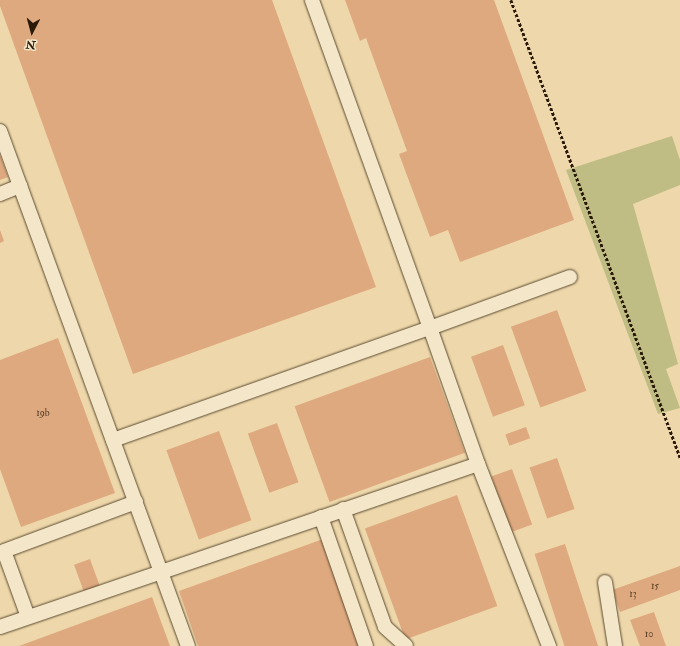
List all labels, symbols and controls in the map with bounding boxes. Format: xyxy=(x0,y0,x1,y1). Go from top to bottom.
north arrow xyxy=(12,12,52,52)
text: N xyxy=(25,37,36,51)
house number: 19b xyxy=(36,408,50,420)
house number: 15 xyxy=(651,581,659,593)
house number: 13 xyxy=(629,589,637,601)
house number: 10 xyxy=(645,629,653,641)

